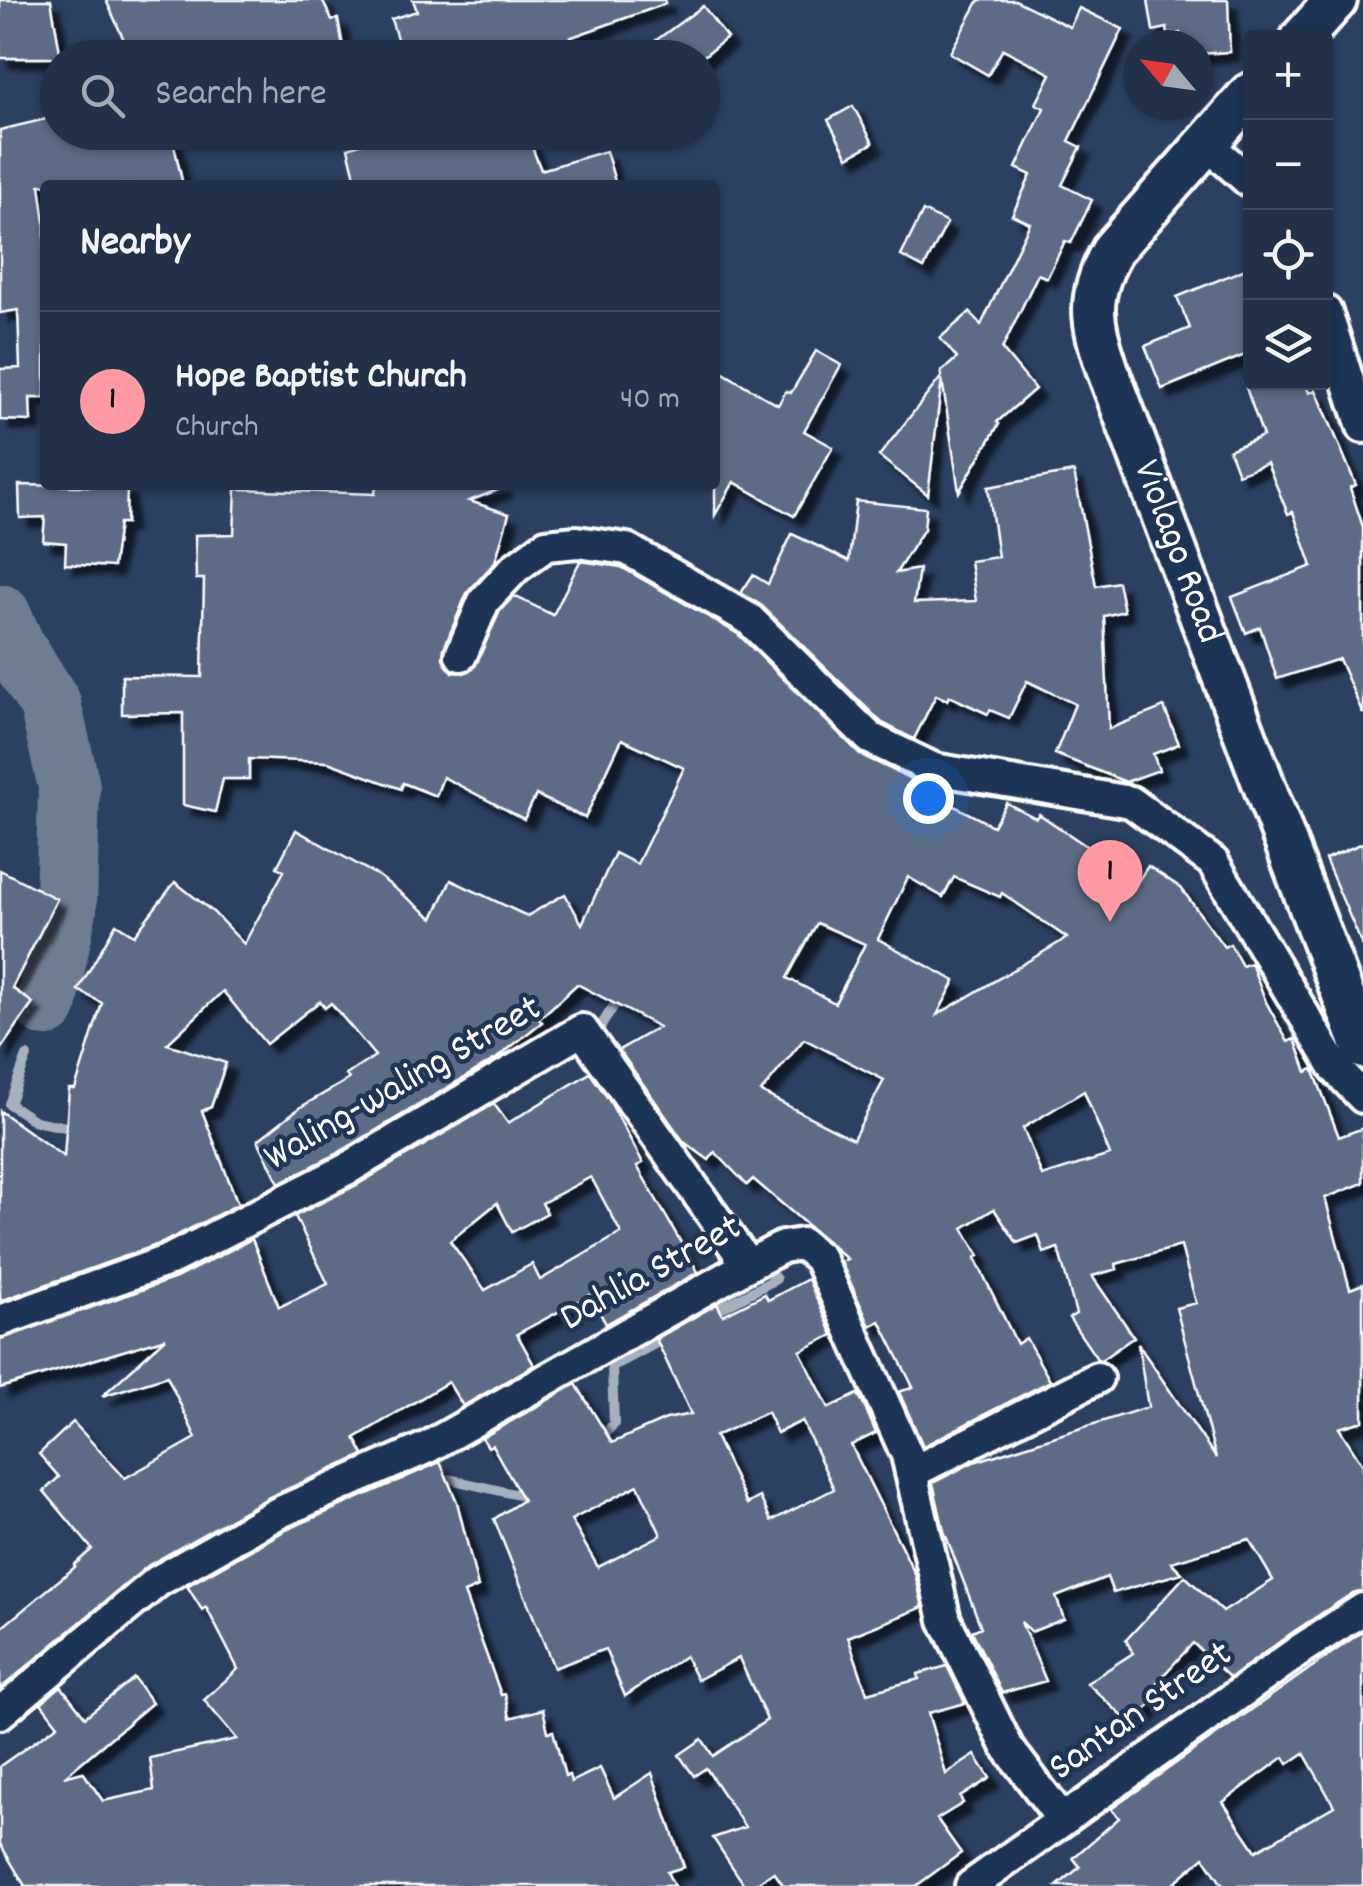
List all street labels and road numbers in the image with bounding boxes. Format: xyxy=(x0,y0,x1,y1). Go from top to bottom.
street label: Violago Road xyxy=(1116,452,1237,652)
street label: Waling-waling Street xyxy=(255,982,553,1188)
street label: Dahlia Street xyxy=(551,1202,753,1348)
street label: Santan Street xyxy=(1038,1628,1246,1798)

